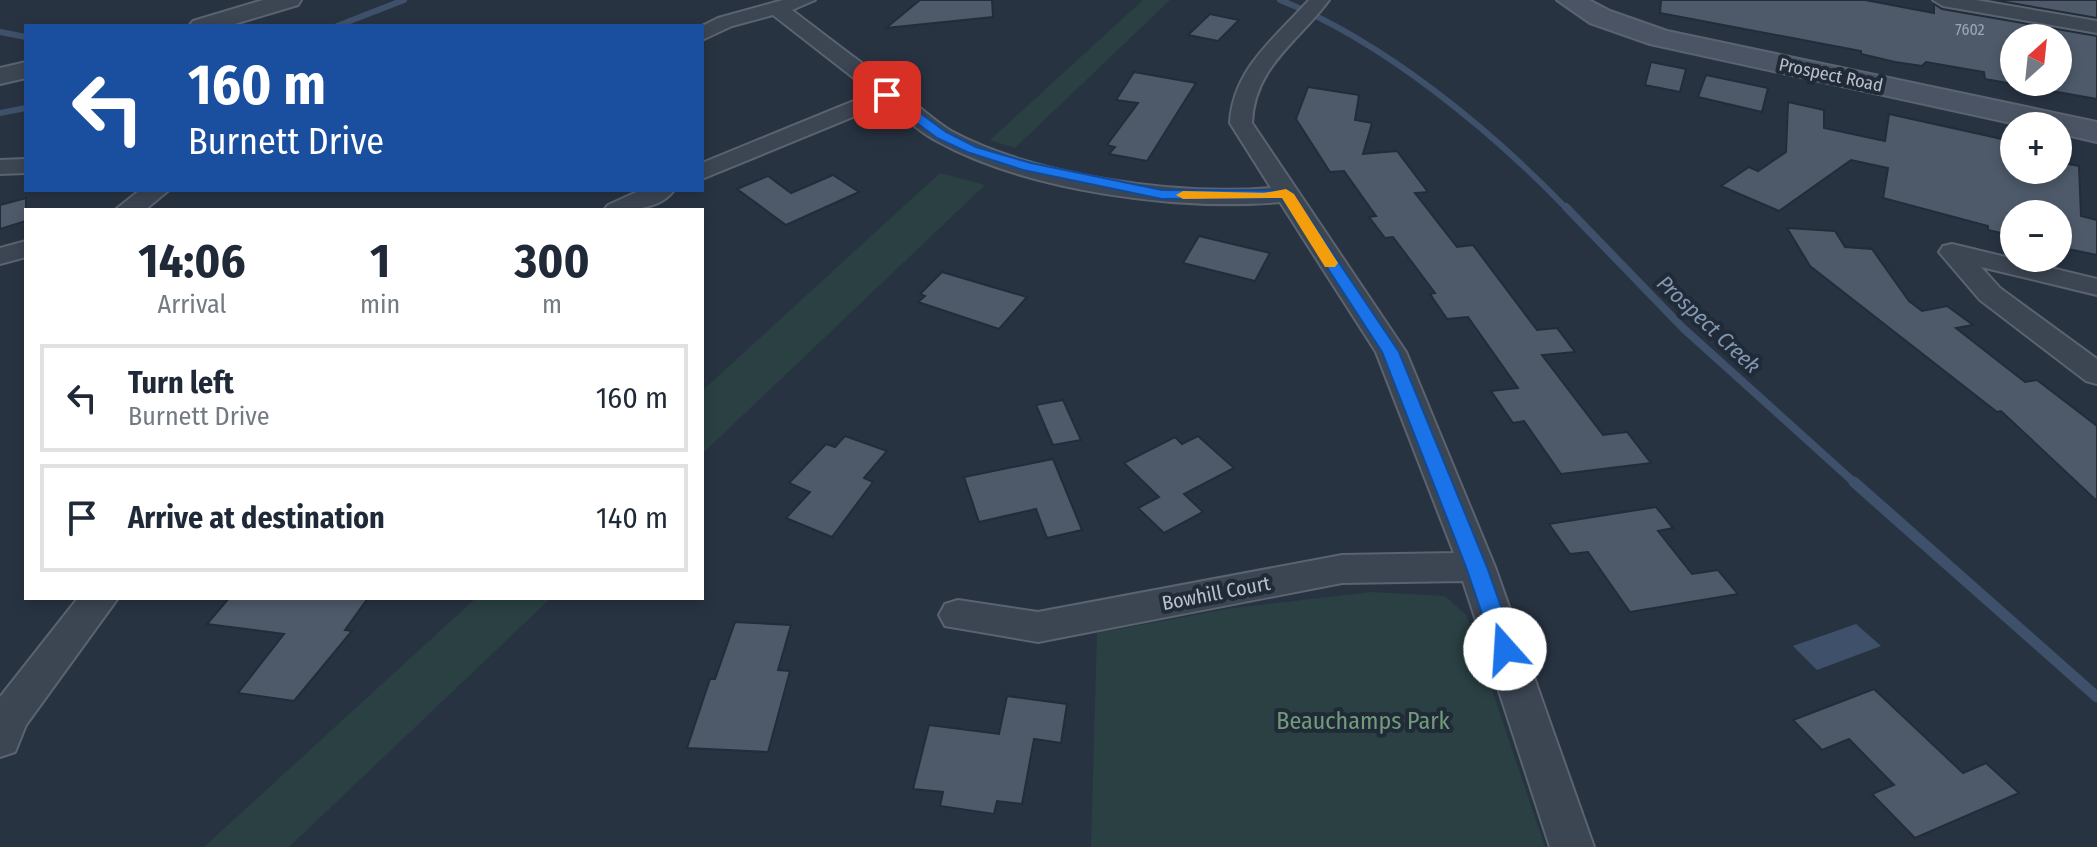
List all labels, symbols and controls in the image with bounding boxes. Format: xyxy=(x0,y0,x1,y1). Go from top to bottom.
house number: 7602 xyxy=(1955,20,1985,39)
north arrow xyxy=(2000,24,2072,96)
map controls xyxy=(2000,24,2072,272)
text: 160 m xyxy=(188,52,326,119)
street label: Prospect Road xyxy=(1777,53,1885,97)
icon: left xyxy=(56,56,160,160)
pin xyxy=(853,61,921,129)
icon: arrive xyxy=(865,73,909,117)
button: + xyxy=(2000,112,2072,184)
text: Burnett Drive xyxy=(188,120,384,164)
button: − xyxy=(2000,200,2072,272)
text: 14:06 xyxy=(138,232,246,290)
text: 1 xyxy=(370,232,390,290)
text: 300 xyxy=(515,232,590,290)
water label: Prospect Creek xyxy=(1651,270,1766,379)
text: Arrival xyxy=(158,289,226,320)
text: min xyxy=(360,289,400,320)
text: m xyxy=(542,289,562,320)
text: Turn left xyxy=(128,365,234,401)
icon: left xyxy=(60,376,104,420)
text: 160 m xyxy=(596,380,668,416)
text: Burnett Drive xyxy=(128,401,270,432)
icon: arrive xyxy=(60,496,104,540)
text: Arrive at destination xyxy=(128,500,385,536)
text: 140 m xyxy=(596,500,668,536)
street label: Bowhill Court xyxy=(1160,571,1273,615)
position arrow xyxy=(1463,607,1547,691)
park label: Beauchamps Park xyxy=(1276,707,1451,735)

